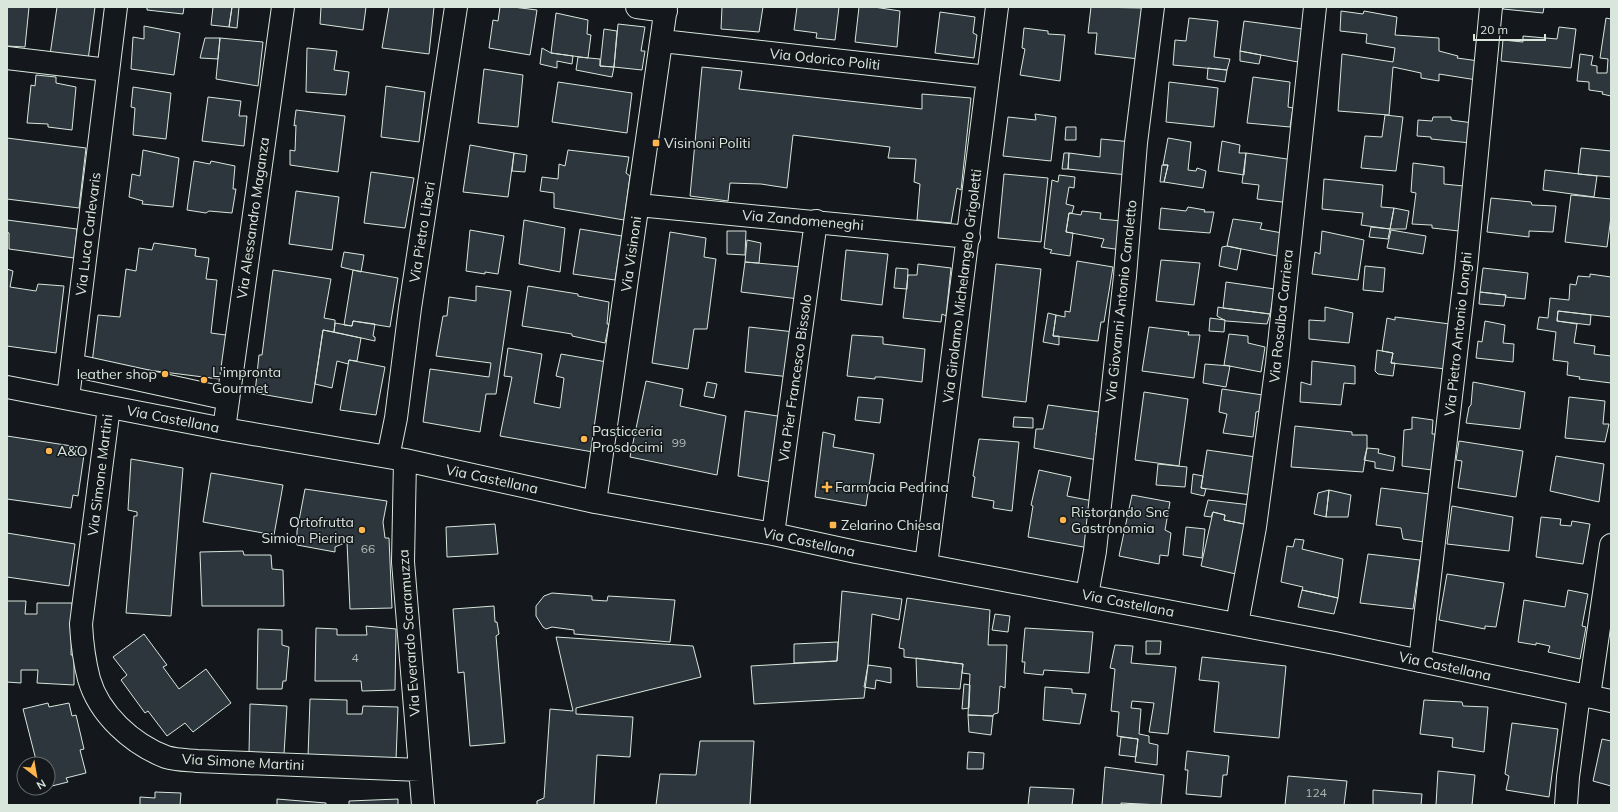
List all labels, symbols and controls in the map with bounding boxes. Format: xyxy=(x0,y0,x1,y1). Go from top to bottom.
scale bar xyxy=(1474,16,1545,42)
text: 20 m xyxy=(1480,22,1508,37)
street label: Via Odorico Politi xyxy=(769,44,881,74)
place label: Visinoni Politi xyxy=(664,134,750,152)
street label: Via Alessandro Maganza xyxy=(233,136,273,300)
marker: Visinoni Politi xyxy=(651,138,661,148)
street label: Via Girolamo Michelangelo Grigoletti xyxy=(939,168,985,404)
street label: Via Luca Carlevaris xyxy=(71,171,105,297)
street label: Via Pietro Liberi xyxy=(405,180,439,284)
street label: Via Giovanni Antonio Canaletto xyxy=(1101,199,1141,403)
street label: Via Zandomeneghi xyxy=(741,206,865,234)
street label: Via Visinoni xyxy=(617,215,645,293)
street label: Via Rosalba Carriera xyxy=(1265,248,1297,384)
street label: Via Pietro Antonio Longhi xyxy=(1440,251,1476,417)
street label: Via Pier Francesco Bissolo xyxy=(774,293,816,463)
place label: L'impronta Gourmet xyxy=(212,363,281,397)
place label: leather shop xyxy=(77,365,157,383)
marker: leather shop xyxy=(160,369,170,379)
marker: L'impronta Gourmet xyxy=(199,375,209,385)
street label: Via Castellana xyxy=(125,401,221,437)
street label: Via Simone Martini xyxy=(84,413,116,537)
place label: Pasticceria Prosdocimi xyxy=(592,422,663,456)
marker: Pasticceria Prosdocimi xyxy=(579,434,589,444)
house number: 99 xyxy=(672,435,686,450)
place label: A&O xyxy=(57,442,88,460)
marker: A&O xyxy=(44,446,54,456)
street label: Via Castellana xyxy=(444,460,540,498)
place label: Farmacia Pedrina xyxy=(835,478,949,496)
marker: Farmacia Pedrina xyxy=(822,482,832,492)
place label: Ristorando Snc Gastronomia xyxy=(1071,503,1169,537)
place label: Ortofrutta Simion Pierina xyxy=(261,513,354,547)
marker: Ristorando Snc Gastronomia xyxy=(1058,515,1068,525)
place label: Zelarino Chiesa xyxy=(841,516,941,534)
marker: Zelarino Chiesa xyxy=(828,520,838,530)
street label: Via Castellana xyxy=(761,523,857,561)
marker: Ortofrutta Simion Pierina xyxy=(357,525,367,535)
house number: 66 xyxy=(361,541,375,556)
street label: Via Everardo Scaramuzza xyxy=(394,549,424,717)
street label: Via Castellana xyxy=(1080,585,1176,621)
street label: Via Castellana xyxy=(1397,647,1493,685)
house number: 4 xyxy=(351,650,359,665)
street label: Via Simone Martini xyxy=(181,750,305,774)
north arrow xyxy=(16,756,56,796)
text: N xyxy=(34,776,48,793)
house number: 124 xyxy=(1305,785,1327,800)

